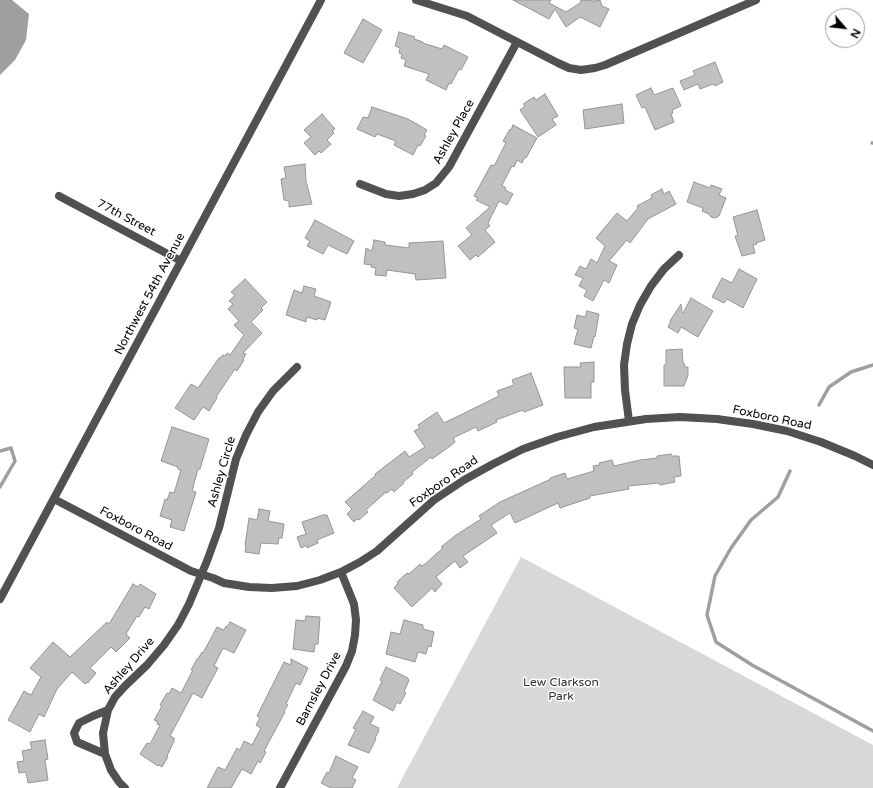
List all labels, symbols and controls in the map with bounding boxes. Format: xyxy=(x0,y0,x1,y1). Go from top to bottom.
north arrow xyxy=(825,8,865,48)
text: N xyxy=(847,26,863,40)
street label: Ashley Place xyxy=(430,97,478,167)
street label: 77th Street xyxy=(94,197,158,239)
street label: Northwest 54th Avenue xyxy=(112,231,188,357)
street label: Foxboro Road xyxy=(731,403,813,433)
street label: Ashley Circle xyxy=(205,435,239,509)
street label: Foxboro Road xyxy=(407,453,481,511)
street label: Foxboro Road xyxy=(97,504,175,554)
street label: Ashley Drive xyxy=(100,635,158,697)
street label: Barnsley Drive xyxy=(293,650,345,728)
park label: Lew Clarkson Park xyxy=(523,676,599,704)

